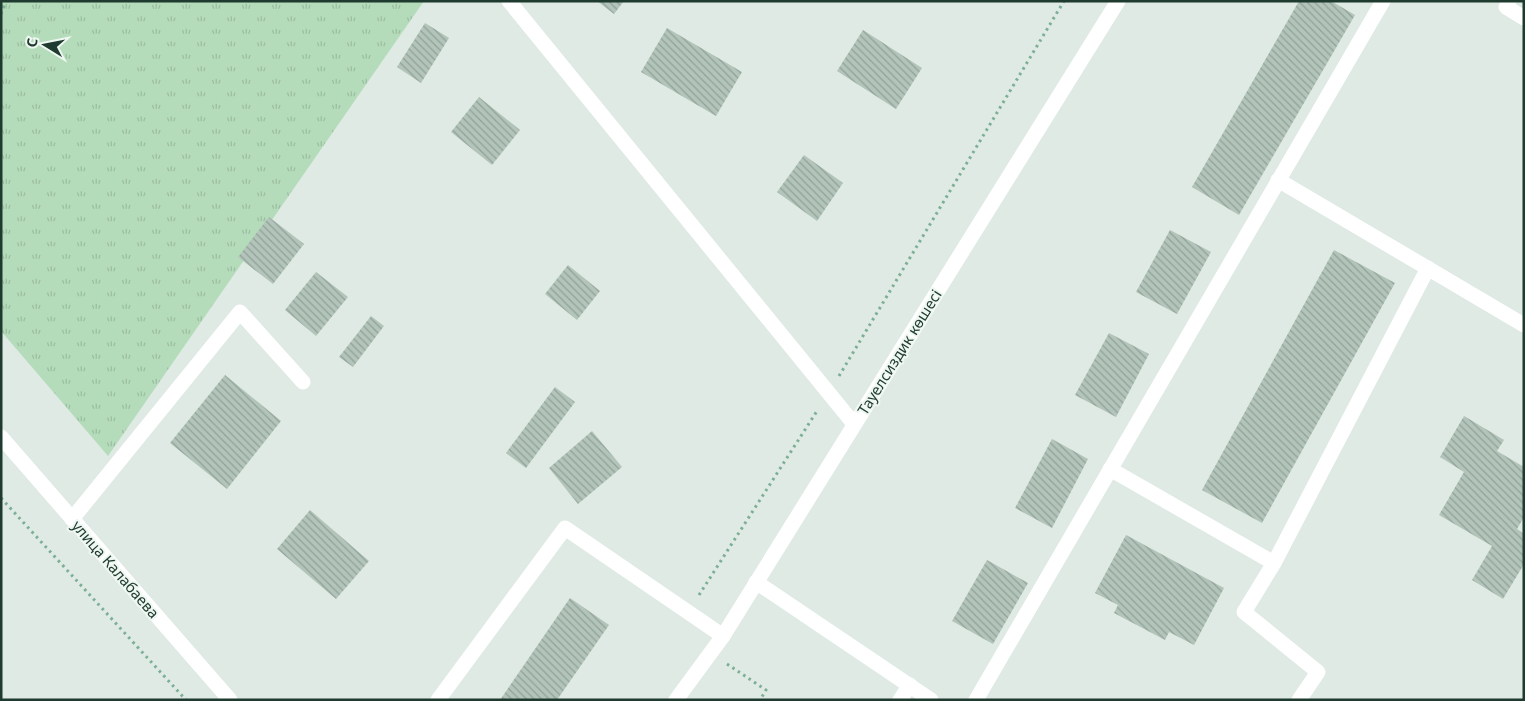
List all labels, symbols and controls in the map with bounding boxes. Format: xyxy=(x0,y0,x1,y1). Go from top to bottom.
north arrow xyxy=(20,20,70,70)
text: С xyxy=(22,37,42,49)
street label: Тауелсиздик көшесі xyxy=(852,286,946,418)
street label: улица Калабаева xyxy=(68,516,164,622)

